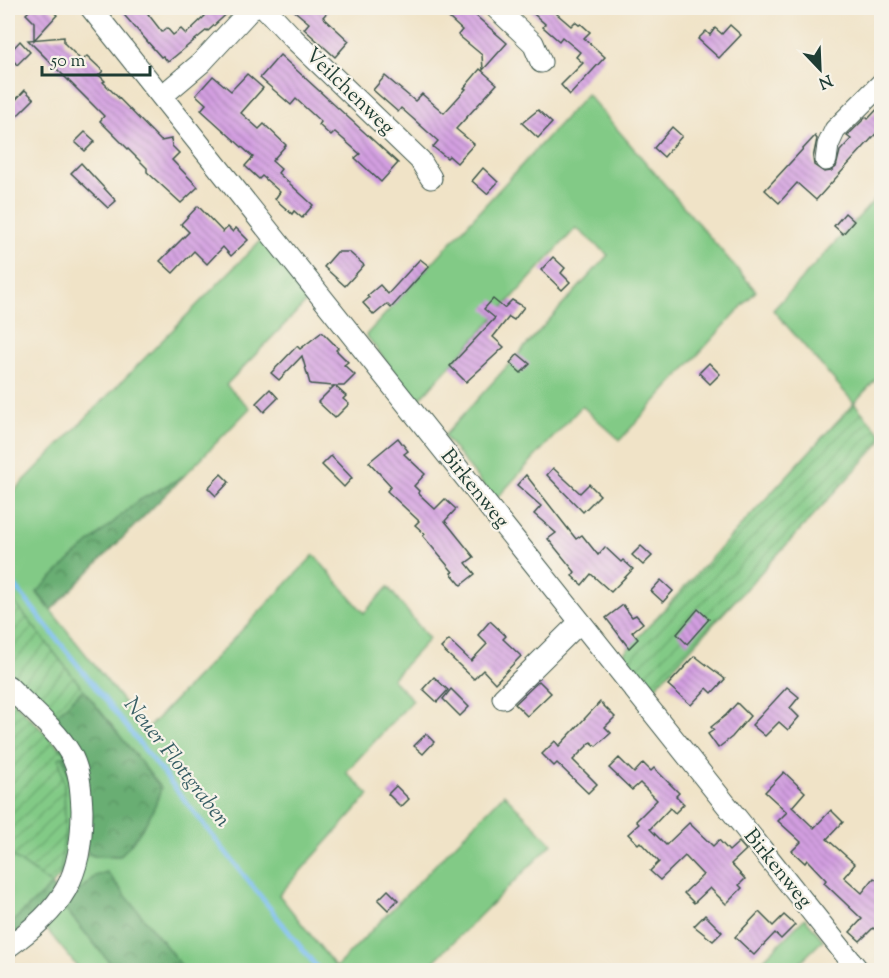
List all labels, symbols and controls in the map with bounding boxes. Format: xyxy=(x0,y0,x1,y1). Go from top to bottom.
scale bar xyxy=(42,39,150,77)
north arrow xyxy=(790,39,850,99)
street label: Veilchenweg xyxy=(297,41,401,143)
text: 50 m xyxy=(50,49,86,75)
text: N xyxy=(814,67,835,94)
street label: Birkenweg xyxy=(433,443,515,535)
water label: Neuer Flottgraben xyxy=(115,691,237,835)
street label: Birkenweg xyxy=(736,823,818,915)

